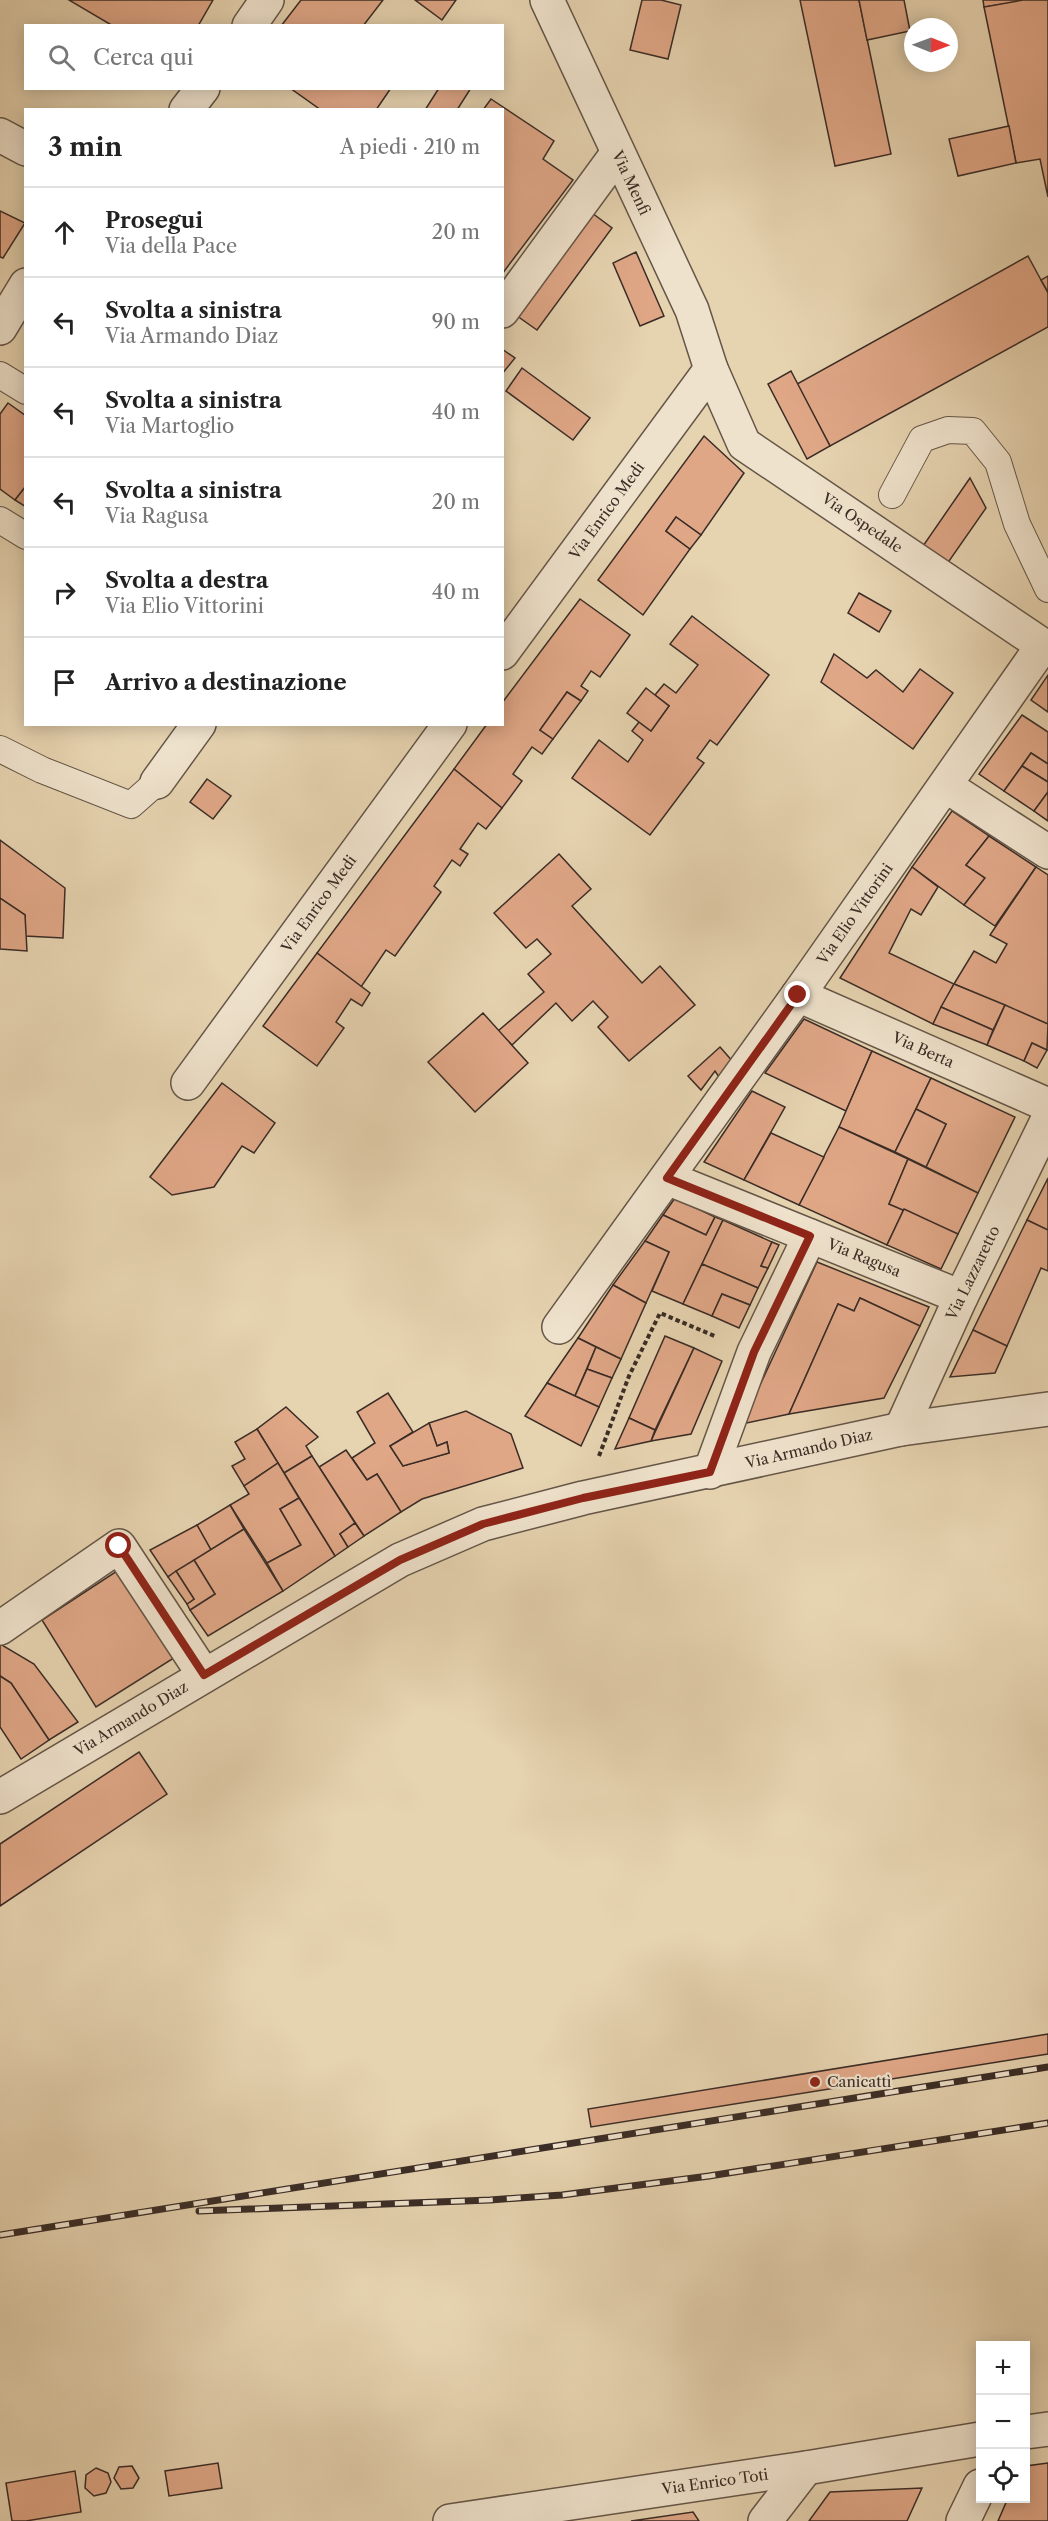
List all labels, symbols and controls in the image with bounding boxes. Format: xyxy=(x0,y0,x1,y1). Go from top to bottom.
north arrow xyxy=(904,18,958,72)
search box xyxy=(24,24,504,90)
icon: search xyxy=(45,41,78,74)
text: Cerca qui xyxy=(93,44,194,71)
text: 3 min xyxy=(48,131,122,163)
text: A piedi · 210 m xyxy=(340,135,480,159)
street label: Via Menfi xyxy=(608,147,655,219)
text: Prosegui xyxy=(105,207,203,234)
icon: ahead xyxy=(48,216,81,249)
text: 20 m xyxy=(432,220,480,244)
text: Via della Pace xyxy=(105,234,237,258)
text: Svolta a sinistra xyxy=(105,297,282,324)
icon: left xyxy=(48,306,81,339)
text: 90 m xyxy=(432,310,480,334)
text: Via Armando Diaz xyxy=(105,324,278,348)
text: Svolta a sinistra xyxy=(105,387,282,414)
icon: left xyxy=(48,396,81,429)
text: 40 m xyxy=(432,400,480,424)
text: Via Martoglio xyxy=(105,414,234,438)
street label: Via Enrico Medi xyxy=(564,458,649,564)
text: Svolta a sinistra xyxy=(105,477,282,504)
icon: left xyxy=(48,486,81,519)
street label: Via Ospedale xyxy=(817,488,906,557)
text: 20 m xyxy=(432,490,480,514)
text: Via Ragusa xyxy=(105,504,208,528)
text: Svolta a destra xyxy=(105,567,268,594)
icon: right xyxy=(48,576,81,609)
text: 40 m xyxy=(432,580,480,604)
text: Via Elio Vittorini xyxy=(105,594,264,618)
icon: arrive xyxy=(48,666,81,699)
text: Arrivo a destinazione xyxy=(105,669,347,696)
street label: Via Enrico Medi xyxy=(276,851,361,957)
street label: Via Elio Vittorini xyxy=(812,859,897,969)
route end xyxy=(784,981,810,1007)
street label: Via Berta xyxy=(888,1027,957,1072)
street label: Via Lazzaretto xyxy=(941,1223,1004,1324)
street label: Via Ragusa xyxy=(824,1234,904,1281)
street label: Via Armando Diaz xyxy=(742,1425,875,1473)
route start xyxy=(105,1532,131,1558)
street label: Via Armando Diaz xyxy=(69,1677,192,1761)
place label: Canicattì xyxy=(827,2072,892,2091)
marker: Canicattì xyxy=(808,2075,822,2089)
map controls xyxy=(976,2341,1030,2503)
button: + xyxy=(976,2341,1030,2395)
button: − xyxy=(976,2395,1030,2449)
button: locate xyxy=(976,2449,1030,2503)
street label: Via Enrico Toti xyxy=(660,2465,770,2499)

